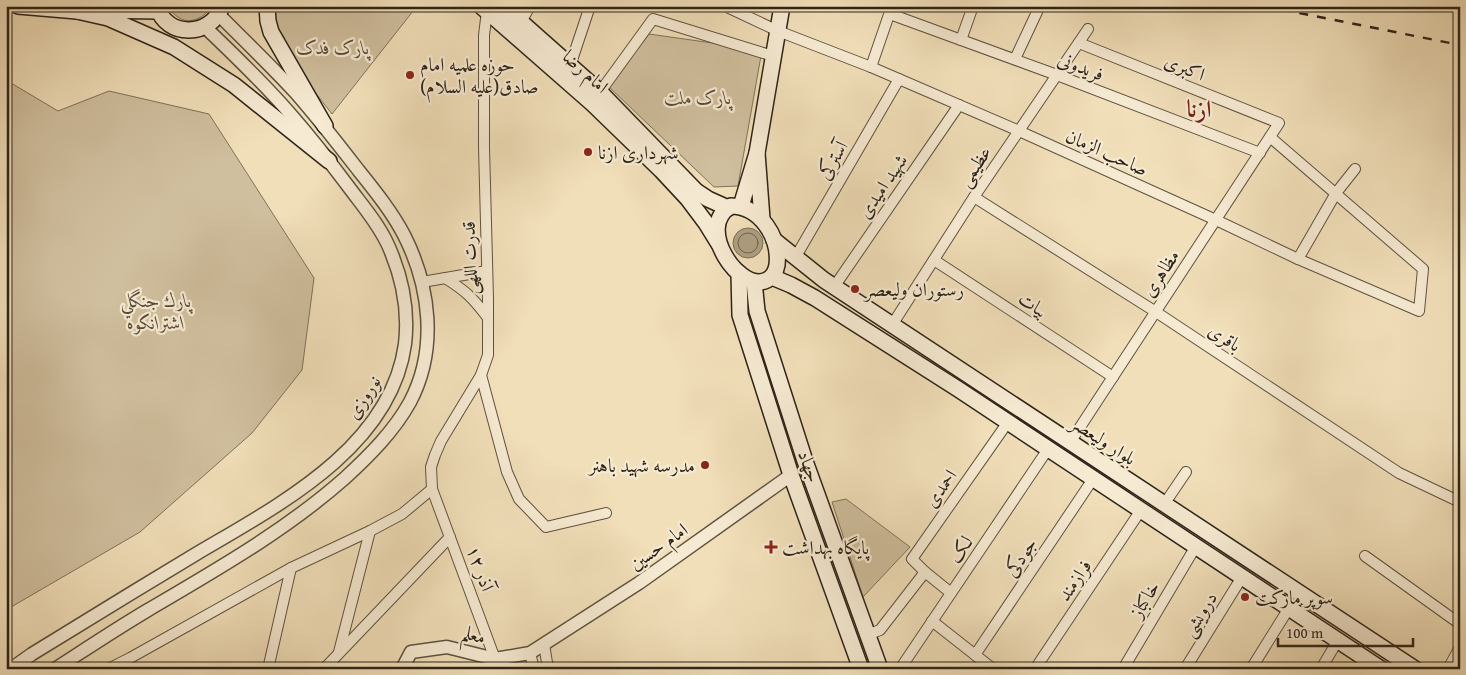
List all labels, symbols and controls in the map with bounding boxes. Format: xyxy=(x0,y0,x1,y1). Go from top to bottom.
park label: پارک فدک xyxy=(296,33,371,61)
street label: امام رضا xyxy=(555,43,615,102)
street label: فریدونی xyxy=(1054,44,1108,88)
street label: اکبری xyxy=(1160,46,1210,88)
place label: حوزه علمیه امام صادق(علیه السلام) xyxy=(420,50,539,103)
marker: حوزه علمیه امام صادق(علیه السلام) xyxy=(404,69,416,81)
park label: پارک ملت xyxy=(664,83,733,111)
district label: ازنا xyxy=(1187,91,1211,126)
street label: صاحب الزمان xyxy=(1061,121,1153,183)
street label: آسترکی xyxy=(810,134,855,185)
place label: شهرداری ازنا xyxy=(598,138,678,166)
street label: عظیمی xyxy=(950,140,998,192)
marker: شهرداری ازنا xyxy=(582,146,594,158)
street label: شهید امیدی xyxy=(850,148,914,224)
street label: قدرت اللهی xyxy=(454,221,484,295)
street label: مظاهری xyxy=(1134,244,1186,302)
place label: رستوران ولیعصر xyxy=(863,275,964,303)
marker: رستوران ولیعصر xyxy=(849,283,861,295)
street label: بیات xyxy=(1013,284,1053,324)
park label: پارك جنگلي اشترانكوه xyxy=(120,286,193,336)
street label: باقری xyxy=(1203,316,1247,358)
street label: نوروزی xyxy=(339,369,387,425)
street label: بلوار ولیعصر xyxy=(1064,407,1142,472)
street label: جهاد xyxy=(791,446,829,486)
place label: مدرسه شهید باهنر xyxy=(587,451,695,479)
marker: مدرسه شهید باهنر xyxy=(699,459,711,471)
street label: احمدی xyxy=(917,463,963,513)
street label: امام حسین xyxy=(623,516,695,579)
street label: لک xyxy=(940,529,980,569)
street label: جودکی xyxy=(997,532,1043,582)
place label: پایگاه بهداشت xyxy=(782,533,870,561)
marker: پایگاه بهداشت xyxy=(764,540,778,554)
street label: ۱۲ آذر xyxy=(460,541,503,596)
street label: فرازمند xyxy=(1050,554,1098,606)
street label: خاکباز xyxy=(1121,575,1166,624)
place label: سوپر مارکت xyxy=(1255,583,1333,611)
street label: درویشی xyxy=(1174,586,1224,642)
marker: سوپر مارکت xyxy=(1239,591,1251,603)
scale bar xyxy=(1278,615,1414,647)
street label: معلم xyxy=(457,617,489,656)
text: 100 m xyxy=(1286,622,1324,643)

